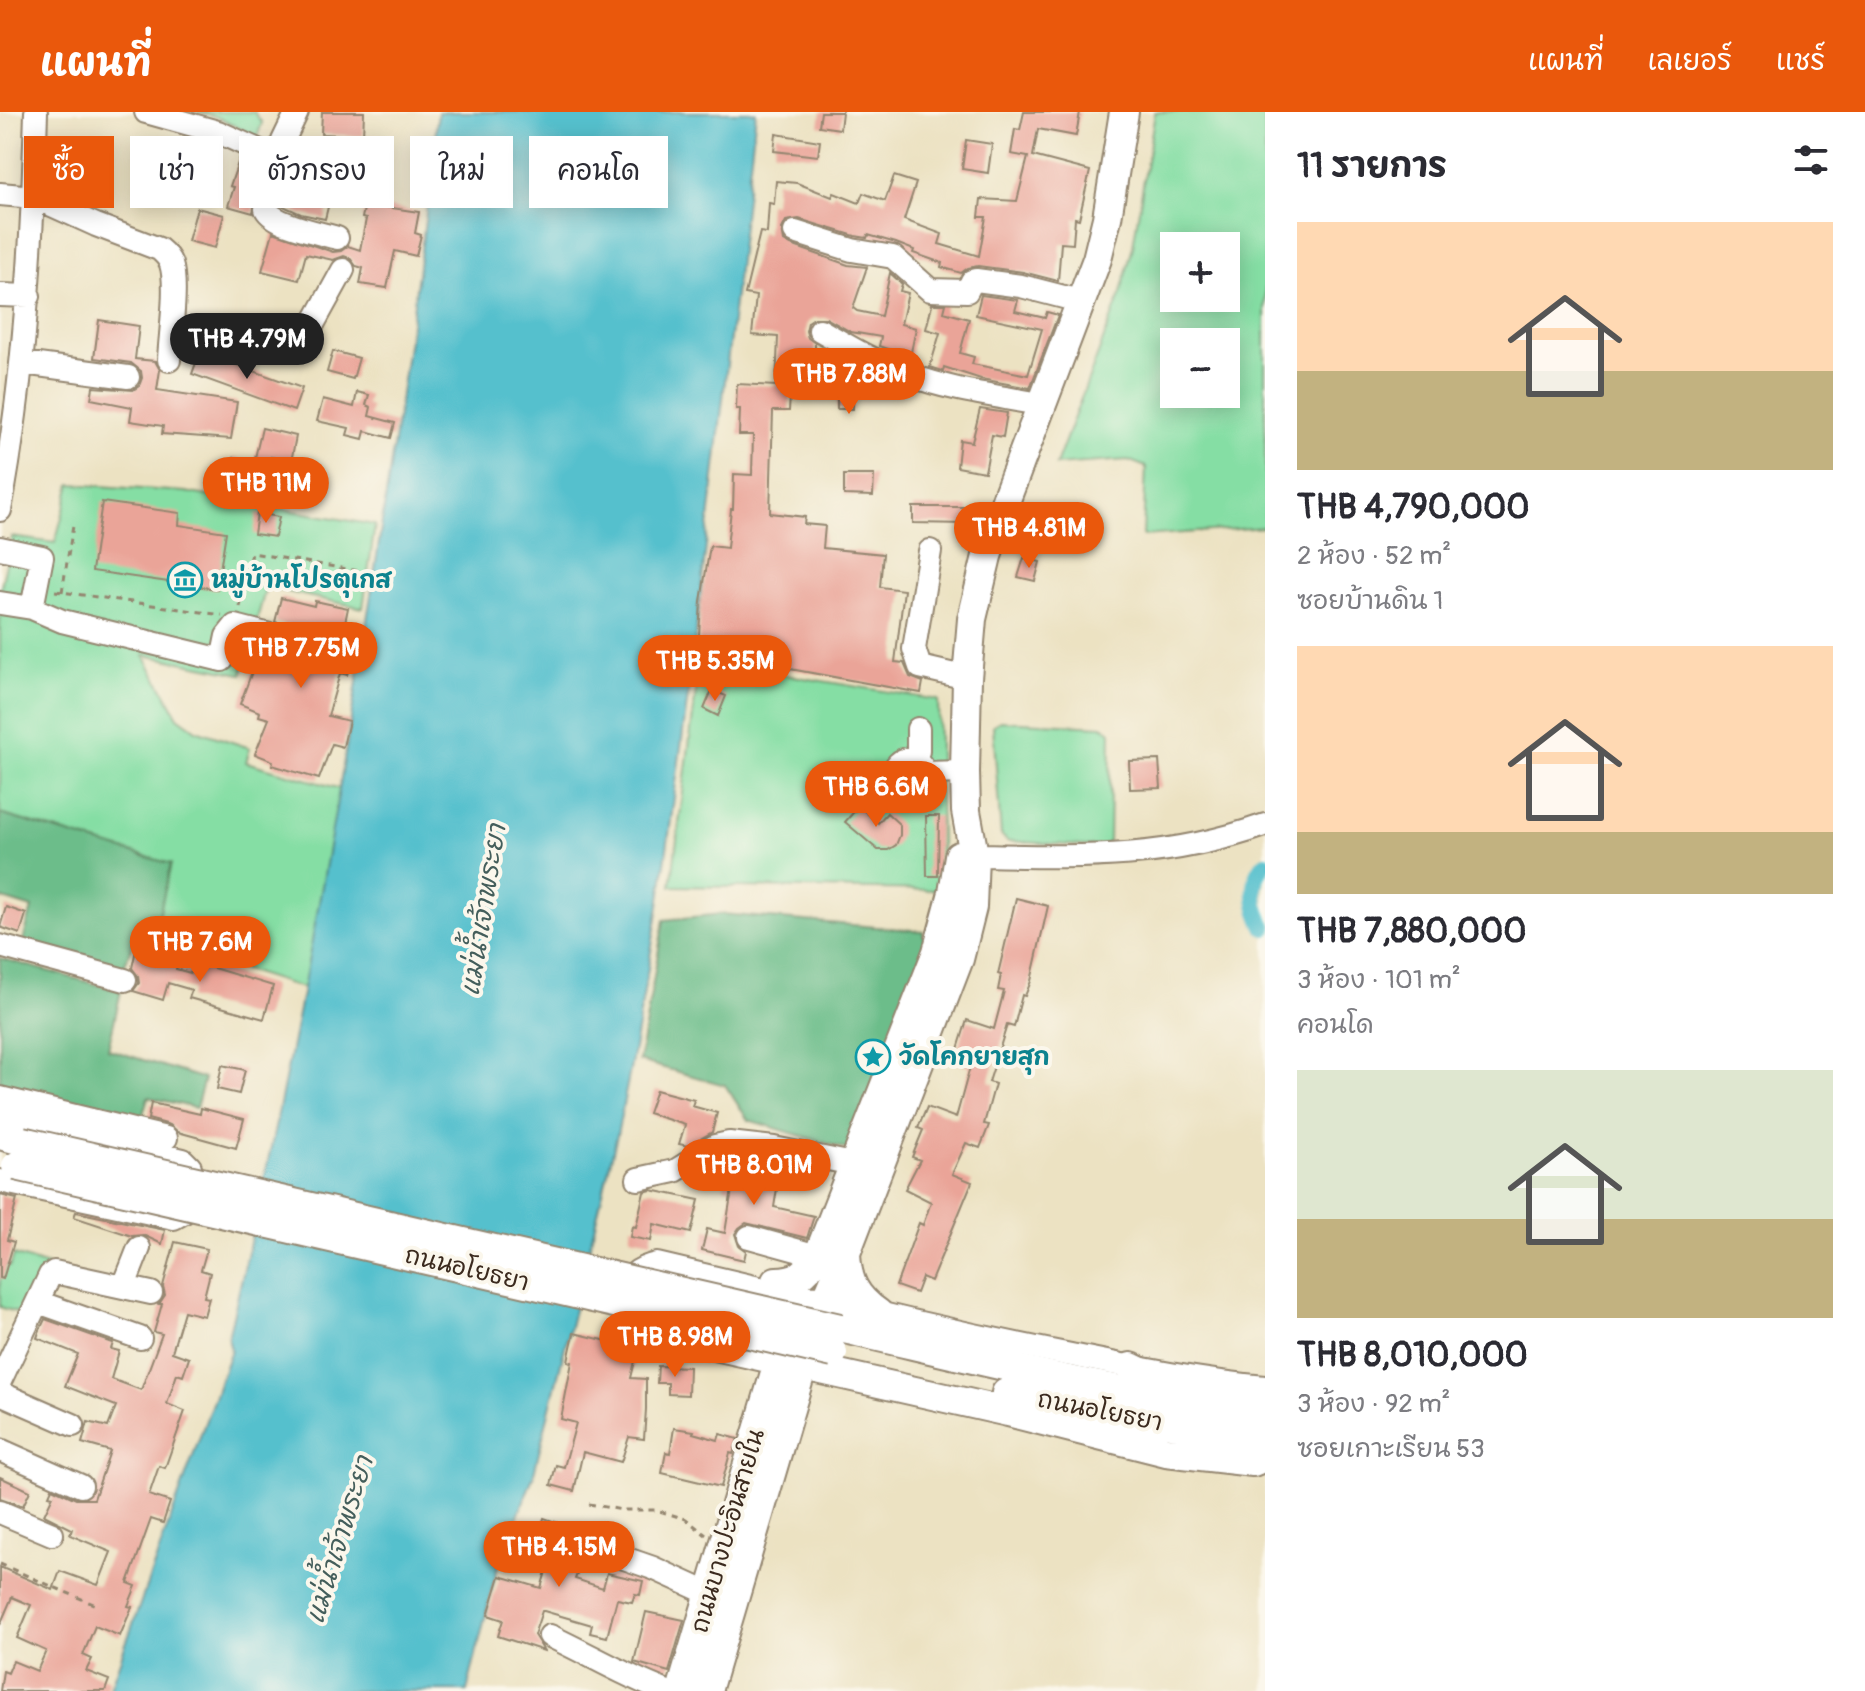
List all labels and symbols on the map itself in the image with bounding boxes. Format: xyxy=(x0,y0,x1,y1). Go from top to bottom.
pin: THB 4.79M xyxy=(155,313,339,381)
pin: THB 7.88M xyxy=(757,348,941,416)
pin: THB 11M xyxy=(192,457,340,525)
pin: THB 4.81M xyxy=(937,502,1121,570)
museum icon: หมู่บ้านโปรตุเกส xyxy=(166,561,204,599)
place label: หมู่บ้านโปรตุเกส xyxy=(211,563,392,598)
pin: THB 7.75M xyxy=(209,622,393,690)
pin: THB 5.35M xyxy=(623,635,807,703)
pin: THB 6.6M xyxy=(793,761,959,829)
water label: แม่น้ำเจ้าพระยา xyxy=(446,819,514,998)
pin: THB 7.6M xyxy=(117,916,283,984)
place icon: วัดโคกยายสุก xyxy=(854,1038,892,1076)
place label: วัดโคกยายสุก xyxy=(899,1040,1050,1075)
pin: THB 8.01M xyxy=(662,1139,846,1207)
street label: ถนนอโยธยา xyxy=(402,1239,532,1297)
pin: THB 8.98M xyxy=(583,1311,767,1379)
street label: ถนนอโยธยา xyxy=(1035,1383,1165,1437)
street label: ถนนบางปะอินสายใน xyxy=(683,1425,771,1636)
water label: แม่น้ำเจ้าพระยา xyxy=(291,1448,381,1627)
pin: THB 4.15M xyxy=(467,1521,651,1589)

